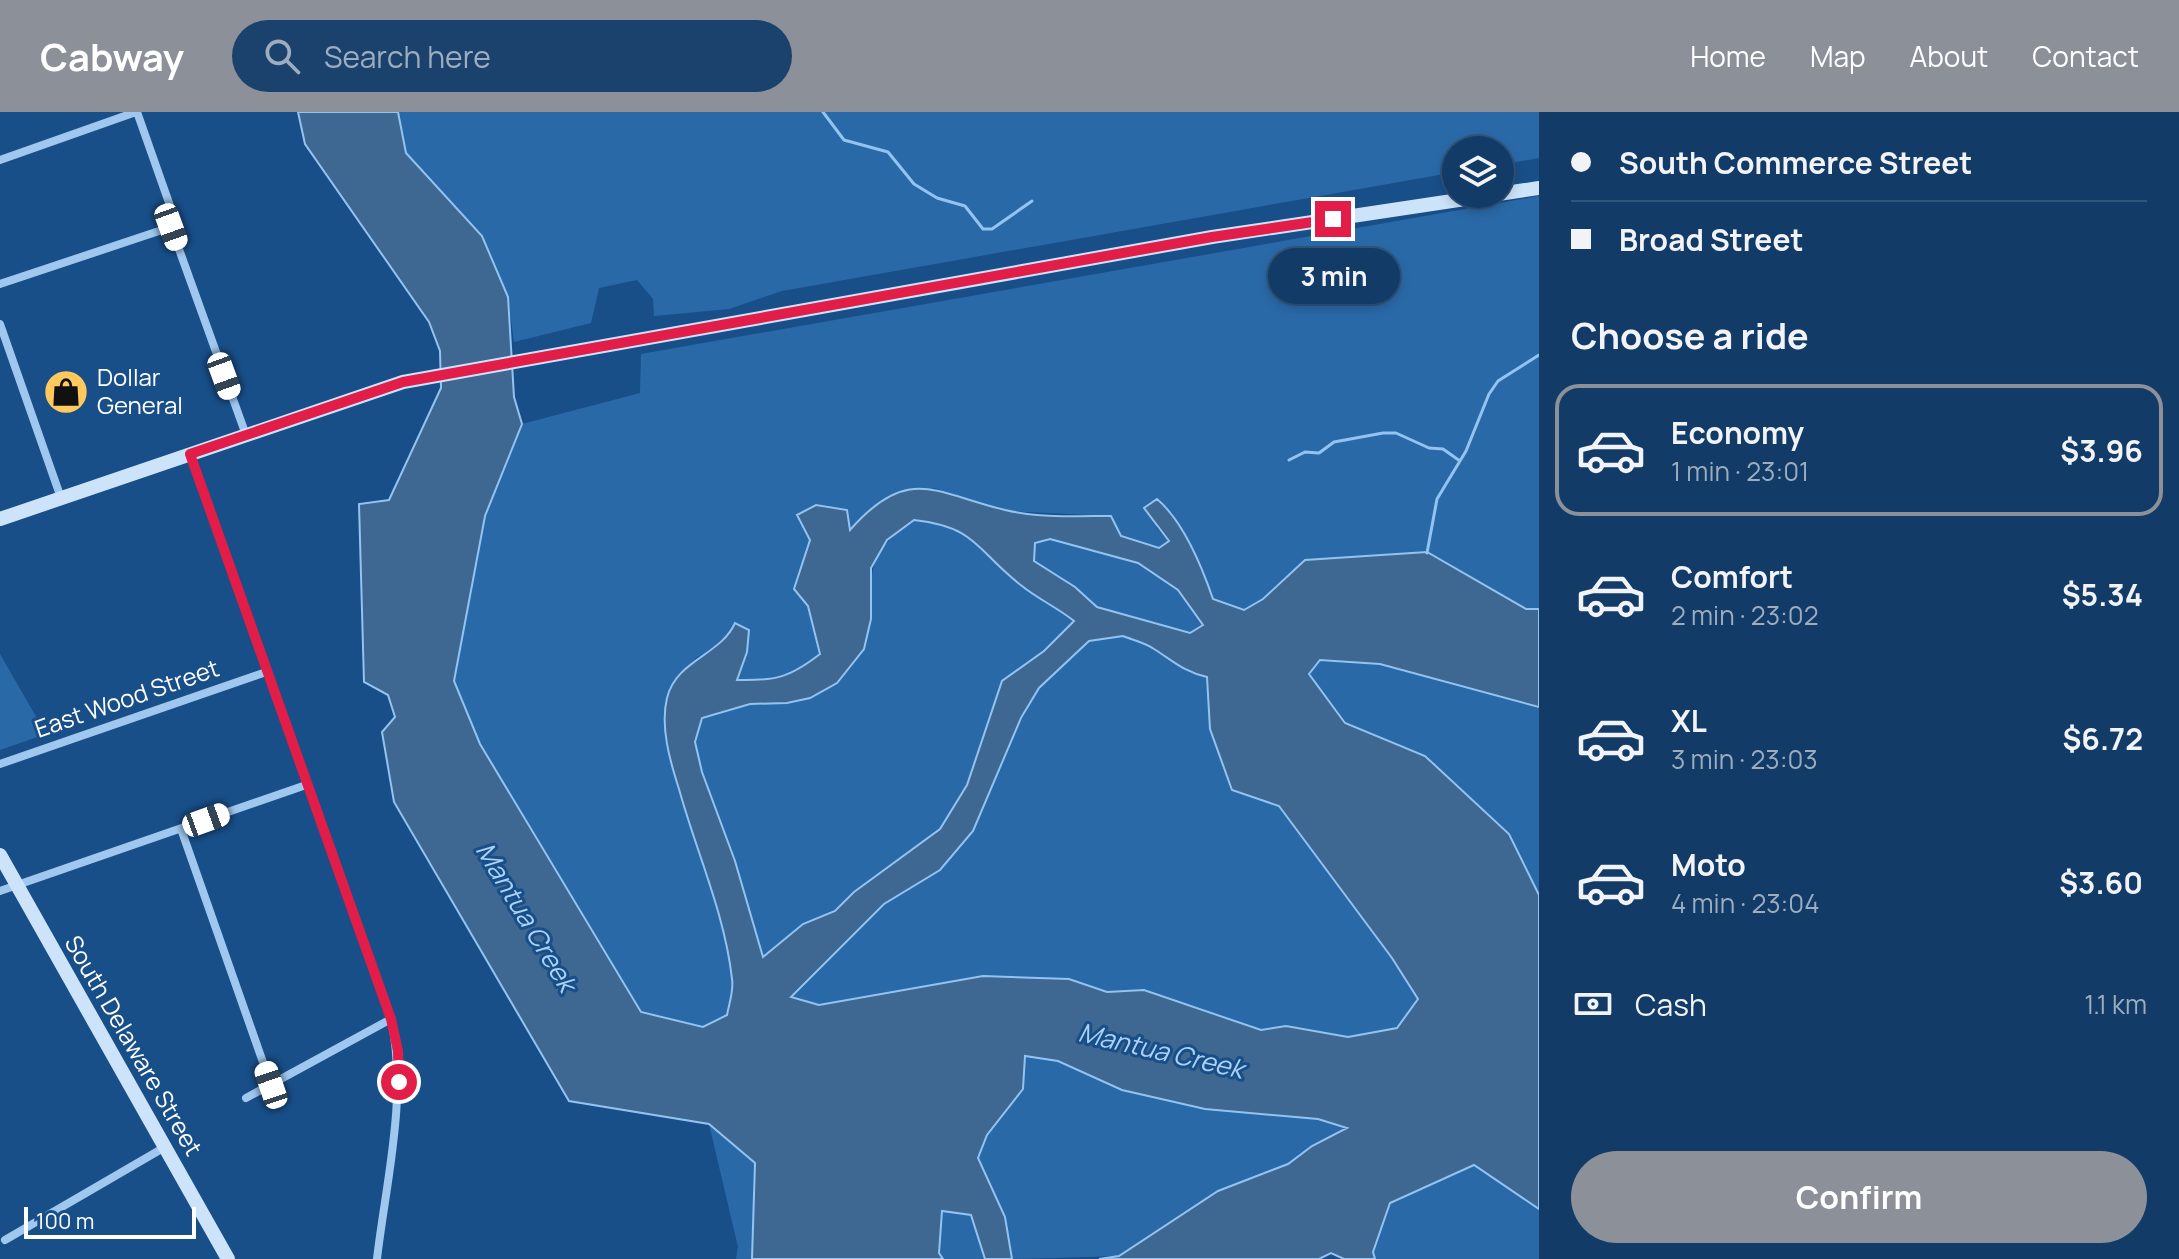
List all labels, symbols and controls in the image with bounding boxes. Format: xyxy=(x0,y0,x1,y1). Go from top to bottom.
search box xyxy=(232,20,792,92)
text: Cabway xyxy=(40,30,184,82)
icon: search xyxy=(260,34,304,78)
text: Search here xyxy=(324,36,491,77)
text: Home xyxy=(1690,37,1766,75)
text: Map xyxy=(1810,37,1866,75)
text: About xyxy=(1910,37,1988,75)
text: Contact xyxy=(2032,37,2139,75)
map controls xyxy=(1442,136,1514,208)
button: layers xyxy=(1442,136,1514,208)
text: South Commerce Street xyxy=(1619,142,1972,183)
car xyxy=(152,200,190,254)
route end xyxy=(1315,201,1351,237)
text: Broad Street xyxy=(1619,219,1803,260)
callout: 3 min xyxy=(1267,247,1399,303)
text: 3 min xyxy=(1300,258,1368,294)
text: Choose a ride xyxy=(1571,311,1809,360)
car xyxy=(205,349,243,403)
place label: Dollar General xyxy=(97,360,183,421)
shop icon: Dollar General xyxy=(42,368,90,416)
text: Economy xyxy=(1671,412,1804,453)
icon: car xyxy=(1575,414,1647,486)
text: $3.96 xyxy=(2060,430,2143,471)
text: 1 min · 23:01 xyxy=(1671,453,1809,489)
text: Comfort xyxy=(1671,556,1793,597)
icon: car xyxy=(1575,558,1647,630)
text: $5.34 xyxy=(2062,574,2143,615)
text: 2 min · 23:02 xyxy=(1671,597,1819,633)
street label: East Wood Street xyxy=(30,651,223,745)
text: XL xyxy=(1671,700,1707,741)
icon: car xyxy=(1575,702,1647,774)
text: $6.72 xyxy=(2063,718,2143,759)
text: 3 min · 23:03 xyxy=(1671,741,1818,777)
car xyxy=(179,801,233,839)
water label: Mantua Creek xyxy=(468,835,588,1001)
text: Moto xyxy=(1671,844,1746,885)
icon: car xyxy=(1575,846,1647,918)
text: $3.60 xyxy=(2059,862,2143,903)
text: 4 min · 23:04 xyxy=(1671,885,1820,921)
street label: South Delaware Street xyxy=(58,929,211,1161)
icon: cash xyxy=(1571,982,1615,1026)
text: Cash xyxy=(1635,984,1707,1025)
text: 1.1 km xyxy=(2084,986,2147,1022)
water label: Mantua Creek xyxy=(1075,1014,1251,1087)
car xyxy=(252,1058,290,1112)
route start xyxy=(381,1064,417,1100)
button: Confirm xyxy=(1571,1151,2147,1243)
scale bar xyxy=(24,1203,196,1239)
text: 100 m xyxy=(36,1206,94,1236)

